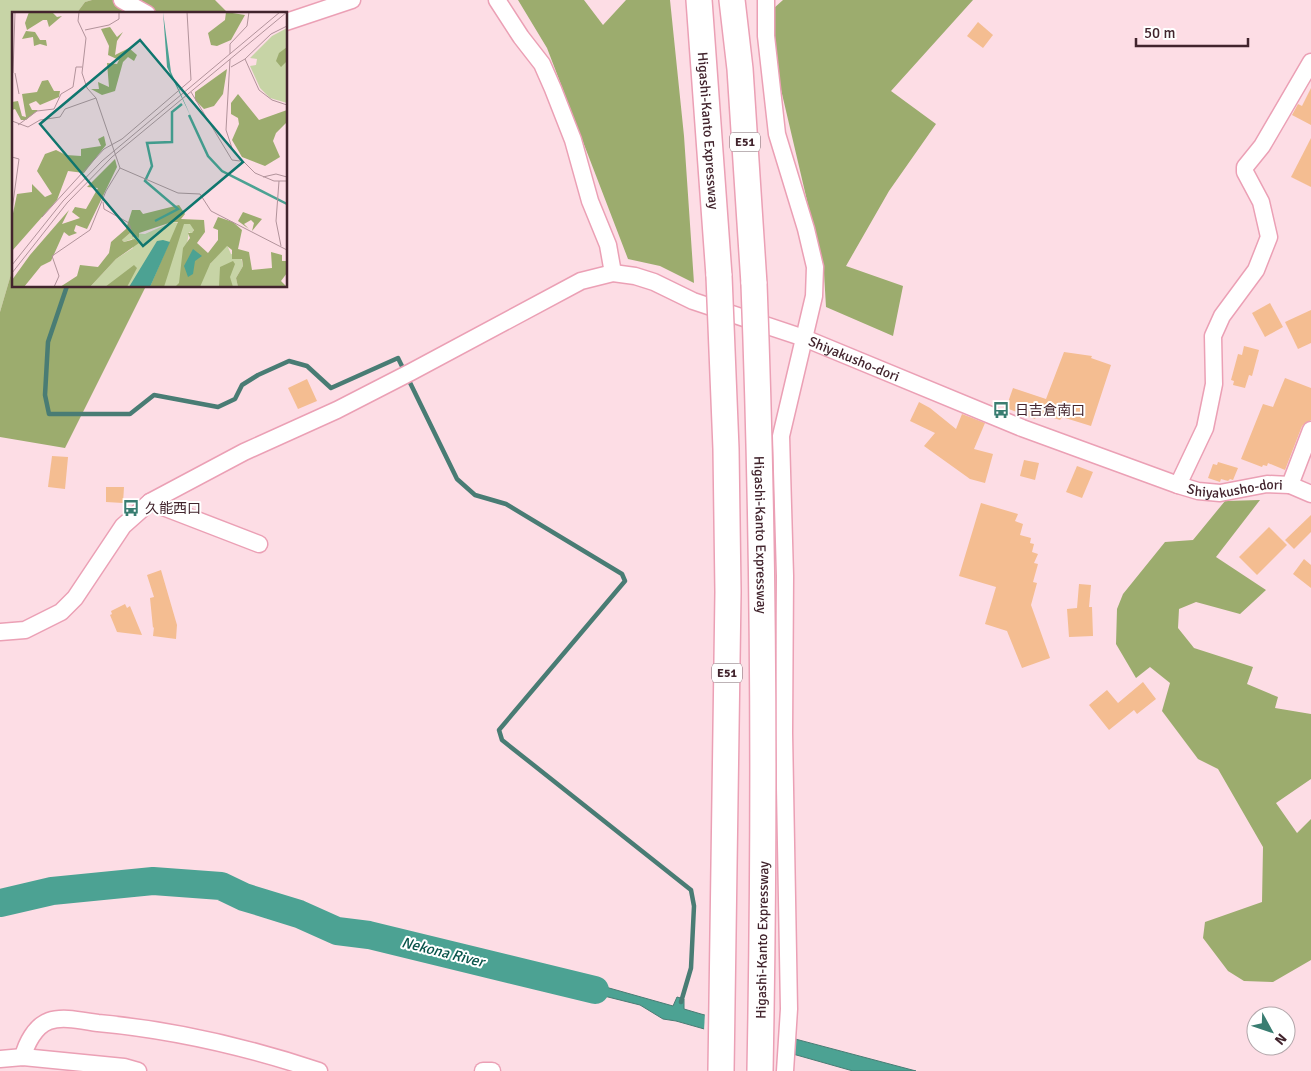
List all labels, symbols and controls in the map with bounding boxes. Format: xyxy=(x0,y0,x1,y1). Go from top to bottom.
inset map xyxy=(12,12,288,288)
scale bar xyxy=(1136,15,1248,47)
text: 50 m xyxy=(1144,24,1175,42)
street label: Higashi-Kanto Expressway xyxy=(694,51,722,211)
road number: E51 xyxy=(730,132,760,152)
street label: Shiyakusho-dori xyxy=(806,333,902,385)
bus stop icon: 日吉倉南口 xyxy=(991,400,1011,420)
place label: 日吉倉南口 xyxy=(1015,402,1085,419)
street label: Higashi-Kanto Expressway xyxy=(750,456,770,614)
street label: Shiyakusho-dori xyxy=(1185,476,1283,502)
bus stop icon: 久能西口 xyxy=(121,498,141,518)
place label: 久能西口 xyxy=(145,500,201,517)
road number: E51 xyxy=(712,664,742,682)
street label: Higashi-Kanto Expressway xyxy=(753,861,772,1019)
water label: Nekona River xyxy=(400,933,489,972)
north arrow xyxy=(1246,1006,1296,1056)
text: N xyxy=(1271,1030,1290,1048)

